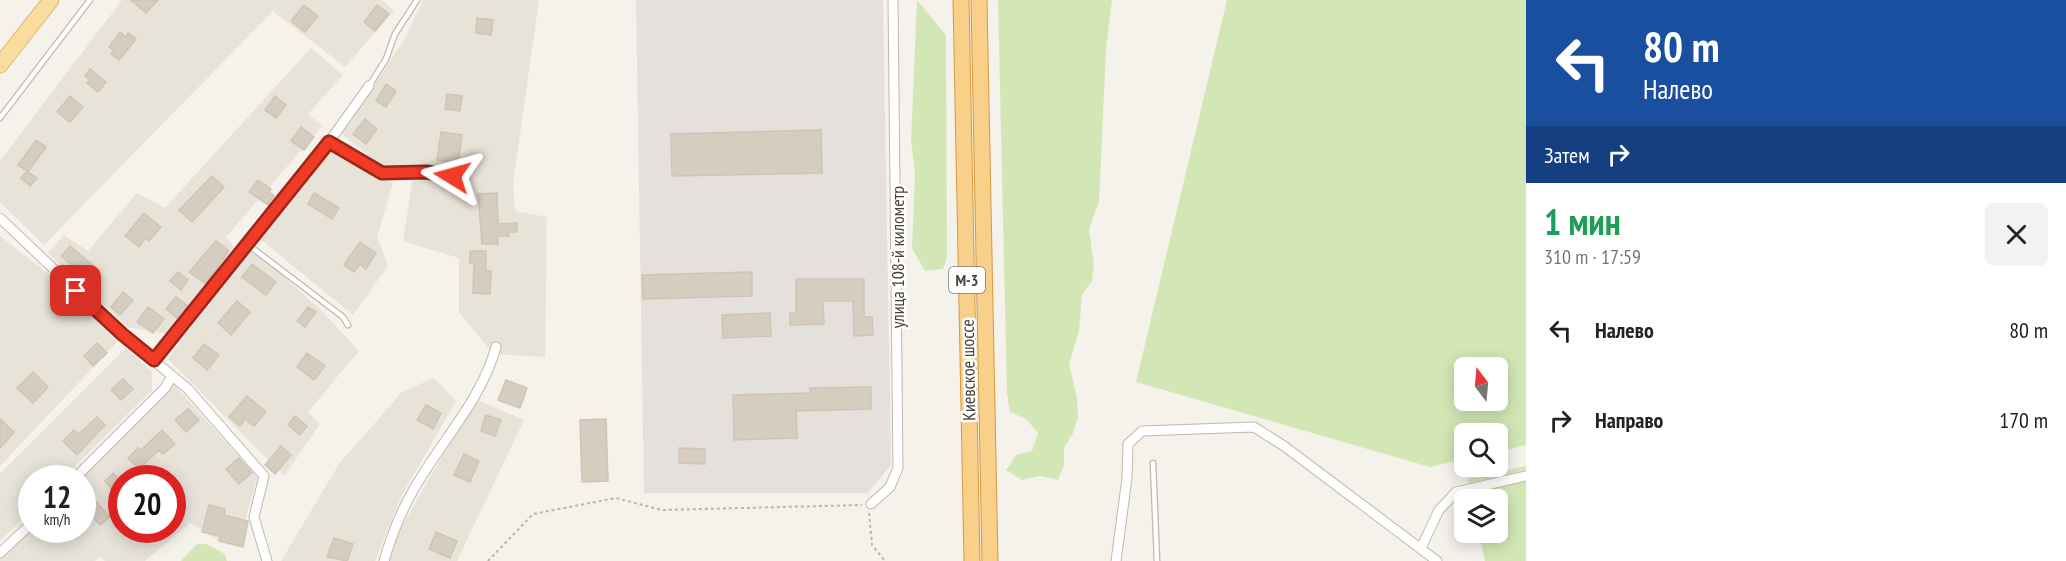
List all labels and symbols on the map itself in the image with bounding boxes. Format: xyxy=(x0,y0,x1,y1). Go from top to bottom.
position arrow xyxy=(420,144,484,208)
street label: улица 108-й километр xyxy=(886,186,909,328)
pin xyxy=(50,265,101,316)
road number: М-3 xyxy=(949,267,985,293)
street label: Киевское шоссе xyxy=(956,319,980,421)
north arrow xyxy=(1454,357,1508,411)
speed limit sign: 20 xyxy=(108,465,186,543)

